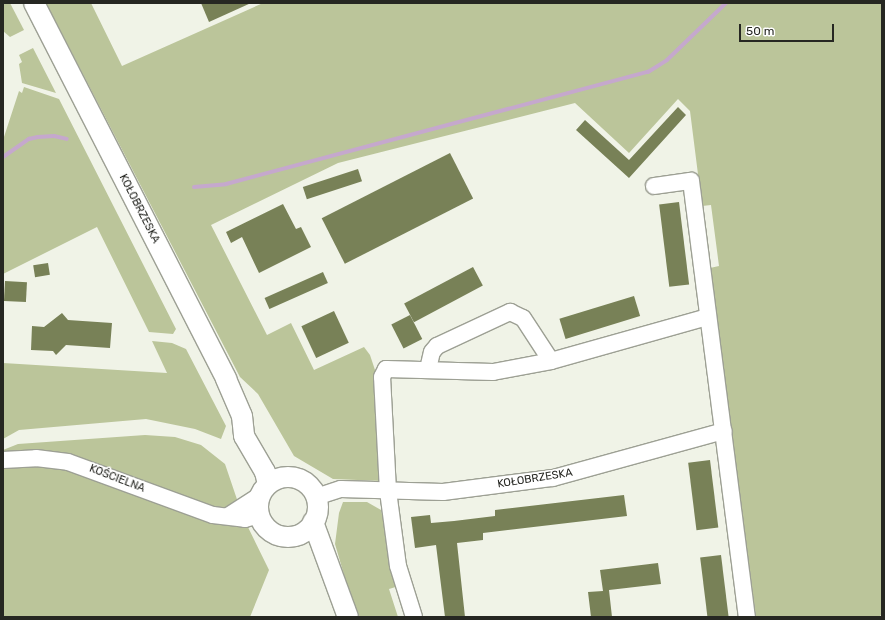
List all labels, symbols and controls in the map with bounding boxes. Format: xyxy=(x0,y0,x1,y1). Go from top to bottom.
scale bar xyxy=(741,16,836,42)
text: 50 m xyxy=(746,24,774,38)
street label: KOŁOBRZESKA xyxy=(116,172,162,246)
street label: KOŚCIELNA xyxy=(87,462,147,496)
street label: KOŁOBRZESKA xyxy=(496,467,574,491)

